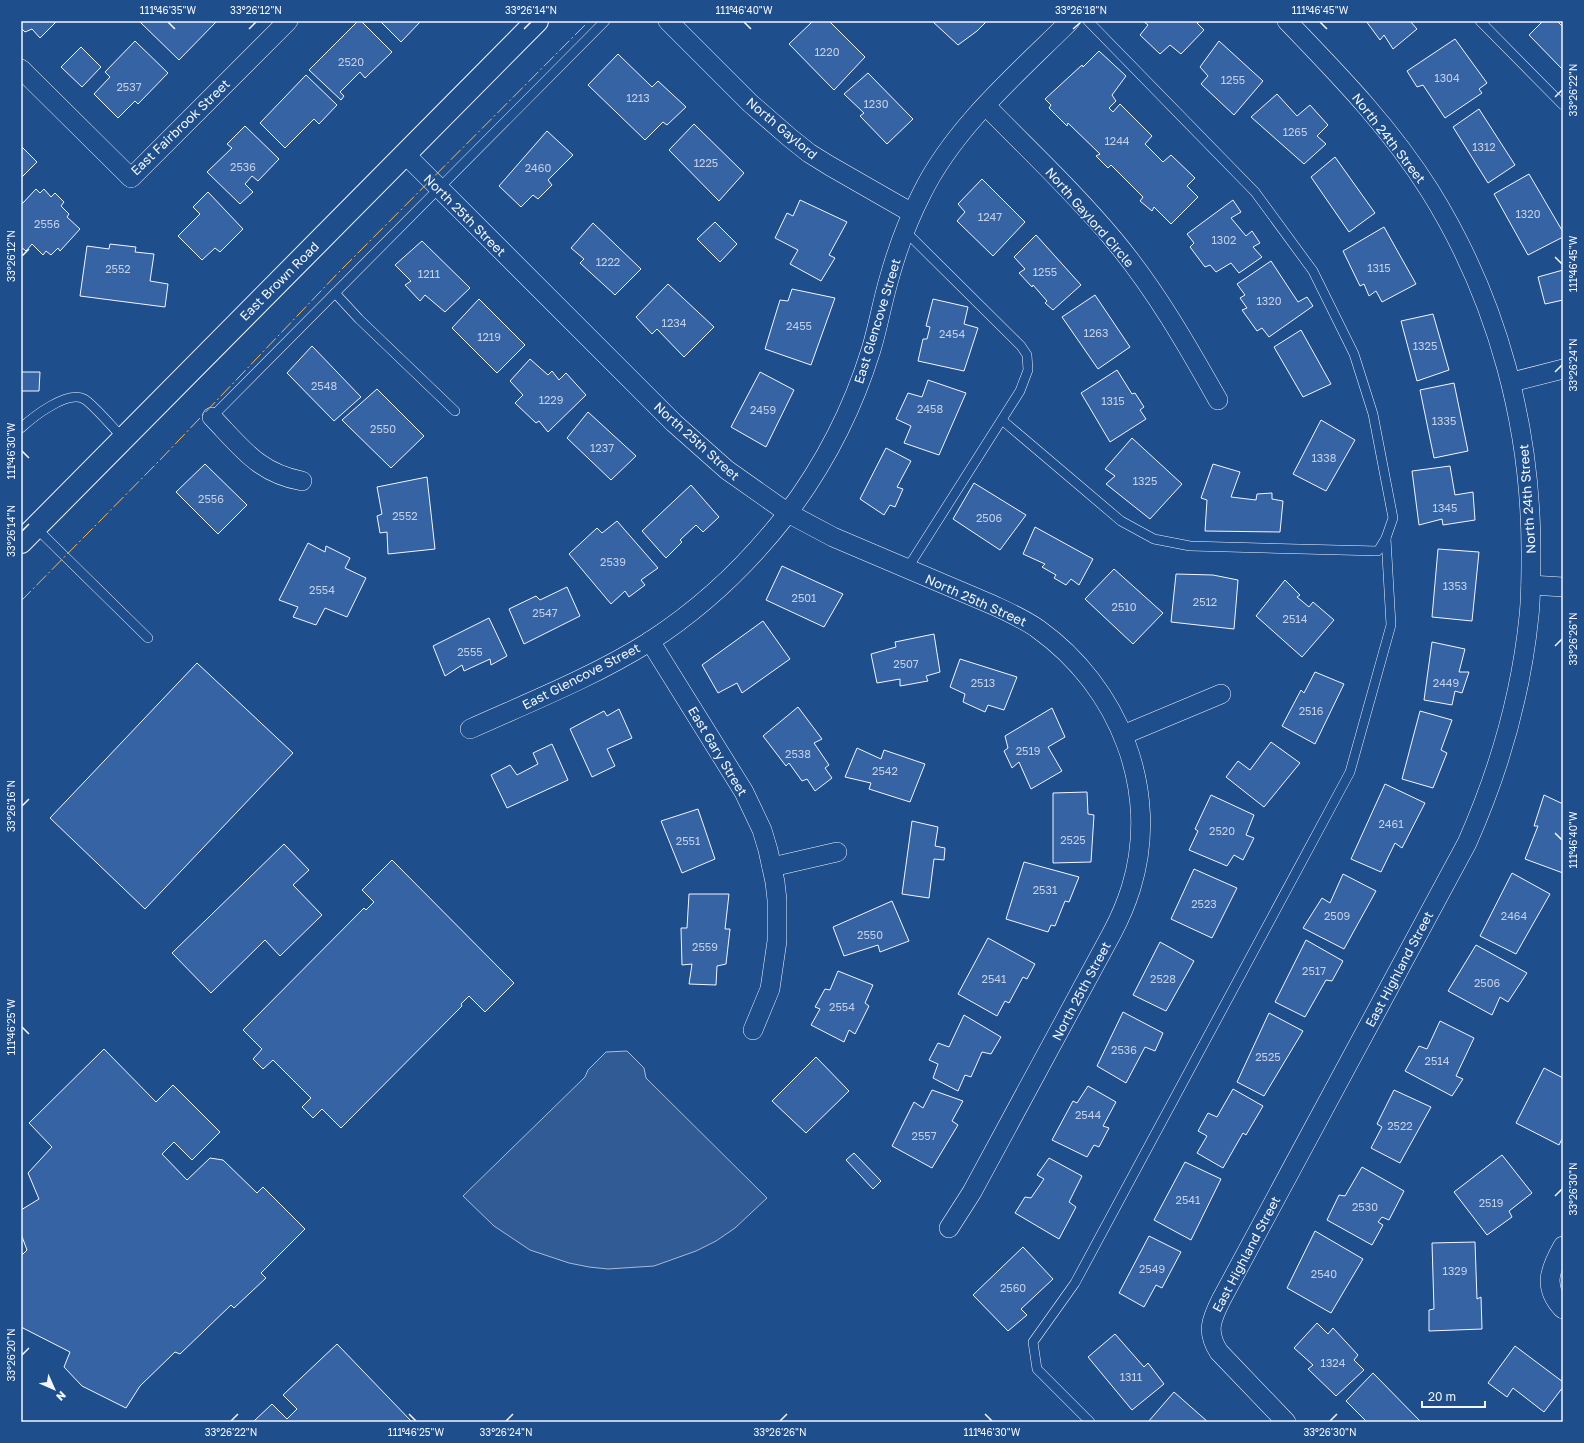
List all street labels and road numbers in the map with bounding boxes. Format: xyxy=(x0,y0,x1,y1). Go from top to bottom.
street label: East Fairbrook Street xyxy=(127,76,233,178)
street label: North 24th Street xyxy=(1349,90,1429,186)
street label: North Gaylord xyxy=(743,94,821,162)
street label: North Gaylord Circle xyxy=(1042,164,1138,270)
street label: North 25th Street xyxy=(421,171,509,259)
street label: East Brown Road xyxy=(236,238,322,324)
street label: East Glencove Street xyxy=(850,256,904,386)
street label: North 25th Street xyxy=(651,398,743,484)
street label: North 24th Street xyxy=(1515,444,1539,554)
street label: North 25th Street xyxy=(923,570,1029,630)
street label: East Glencove Street xyxy=(519,639,643,713)
street label: East Gary Street xyxy=(685,703,751,799)
street label: East Highland Street xyxy=(1362,908,1436,1030)
street label: North 25th Street xyxy=(1048,939,1114,1043)
street label: East Highland Street xyxy=(1209,1193,1283,1315)

